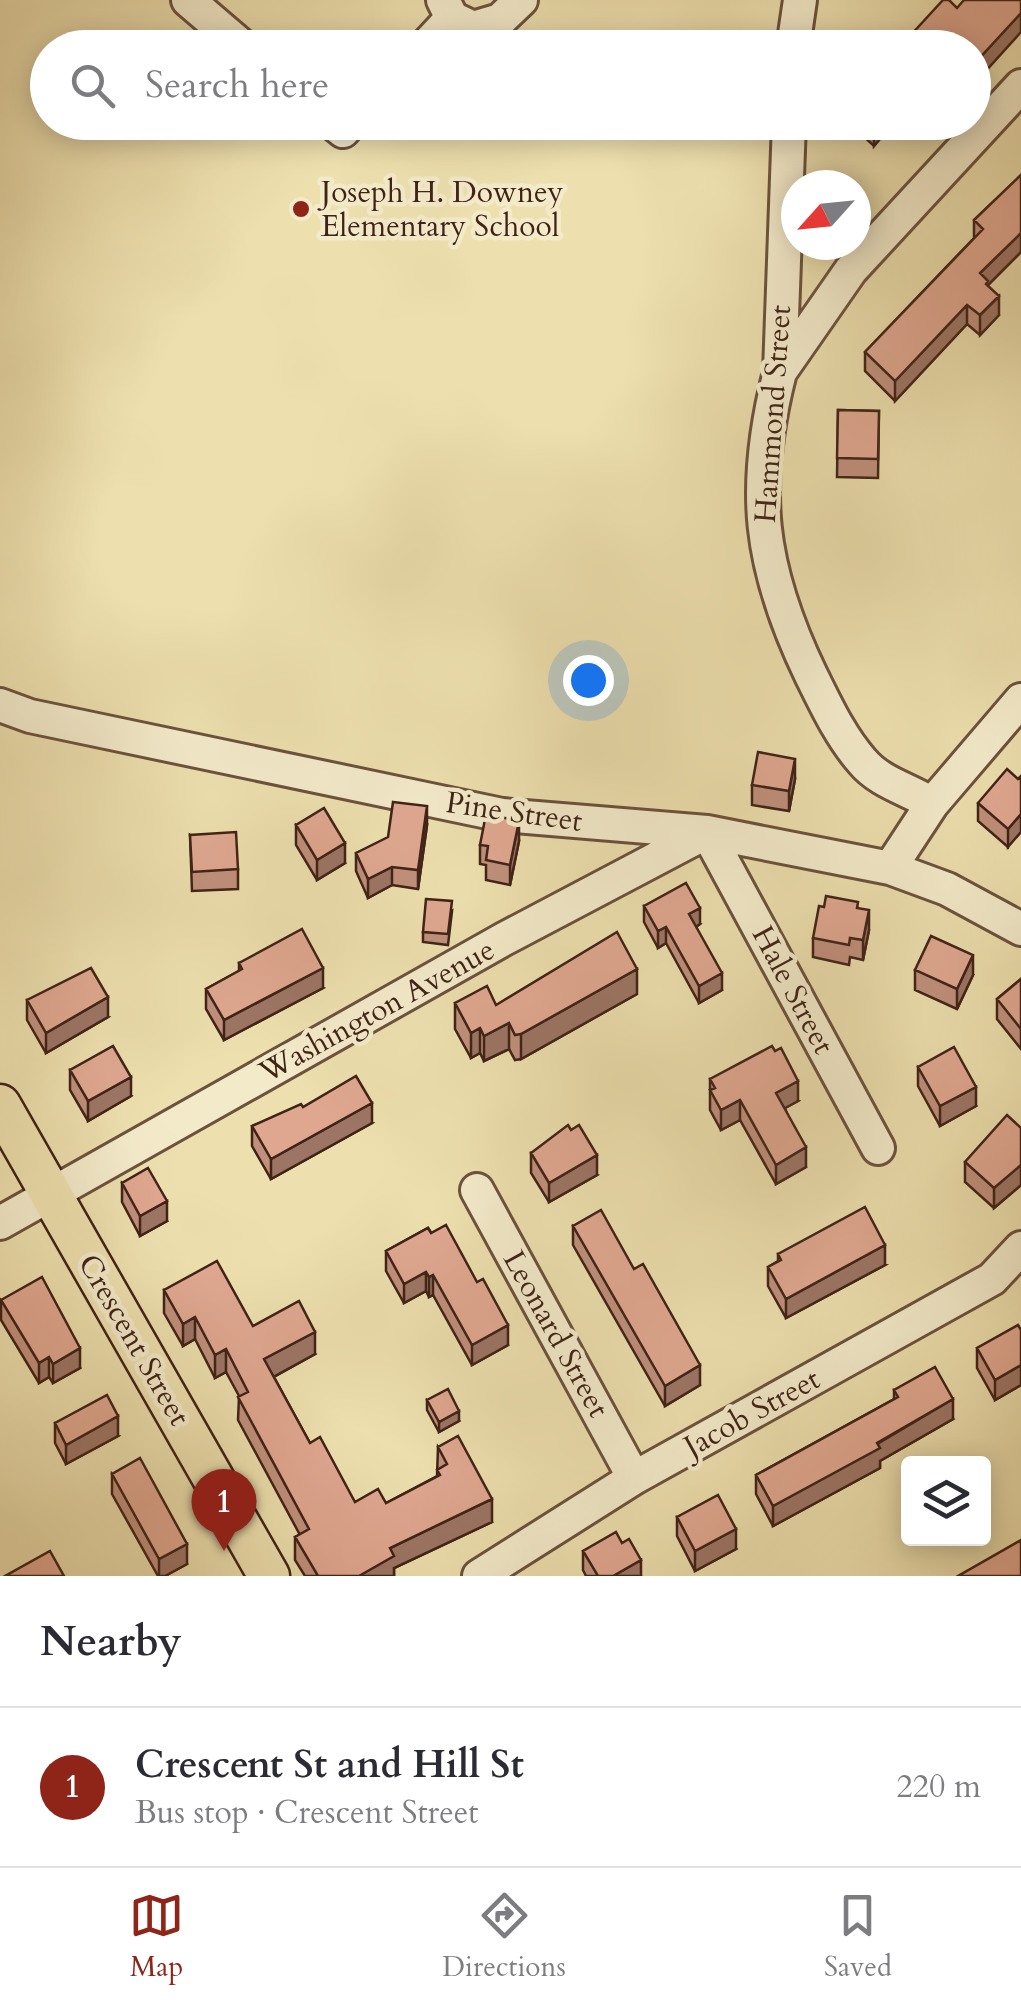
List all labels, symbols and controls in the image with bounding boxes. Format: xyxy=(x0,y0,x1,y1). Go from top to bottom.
search box xyxy=(30,30,991,140)
icon: search xyxy=(65,58,120,113)
text: Search here xyxy=(145,59,329,111)
north arrow xyxy=(781,170,871,260)
place label: Joseph H. Downey Elementary School xyxy=(317,172,564,247)
marker: Joseph H. Downey Elementary School xyxy=(290,198,312,220)
street label: Hammond Street xyxy=(745,303,801,524)
your location xyxy=(563,655,614,706)
street label: Pine Street xyxy=(443,782,585,842)
street label: Hale Street xyxy=(742,919,844,1062)
street label: Washington Avenue xyxy=(251,929,502,1093)
street label: Leonard Street xyxy=(493,1243,619,1425)
street label: Crescent Street xyxy=(68,1247,200,1434)
street label: Jacob Street xyxy=(673,1359,828,1469)
map controls xyxy=(901,1456,991,1546)
button: layers xyxy=(901,1456,991,1546)
pin: 1 xyxy=(192,1468,256,1551)
text: Nearby xyxy=(40,1613,182,1670)
text: Crescent St and Hill St xyxy=(135,1739,524,1791)
text: 1 xyxy=(64,1765,81,1809)
text: 220 m xyxy=(896,1765,981,1809)
text: Bus stop · Crescent Street xyxy=(135,1791,478,1835)
tab: Map xyxy=(129,1888,184,1986)
tab: Directions xyxy=(442,1888,566,1986)
tab: Saved xyxy=(824,1888,892,1986)

